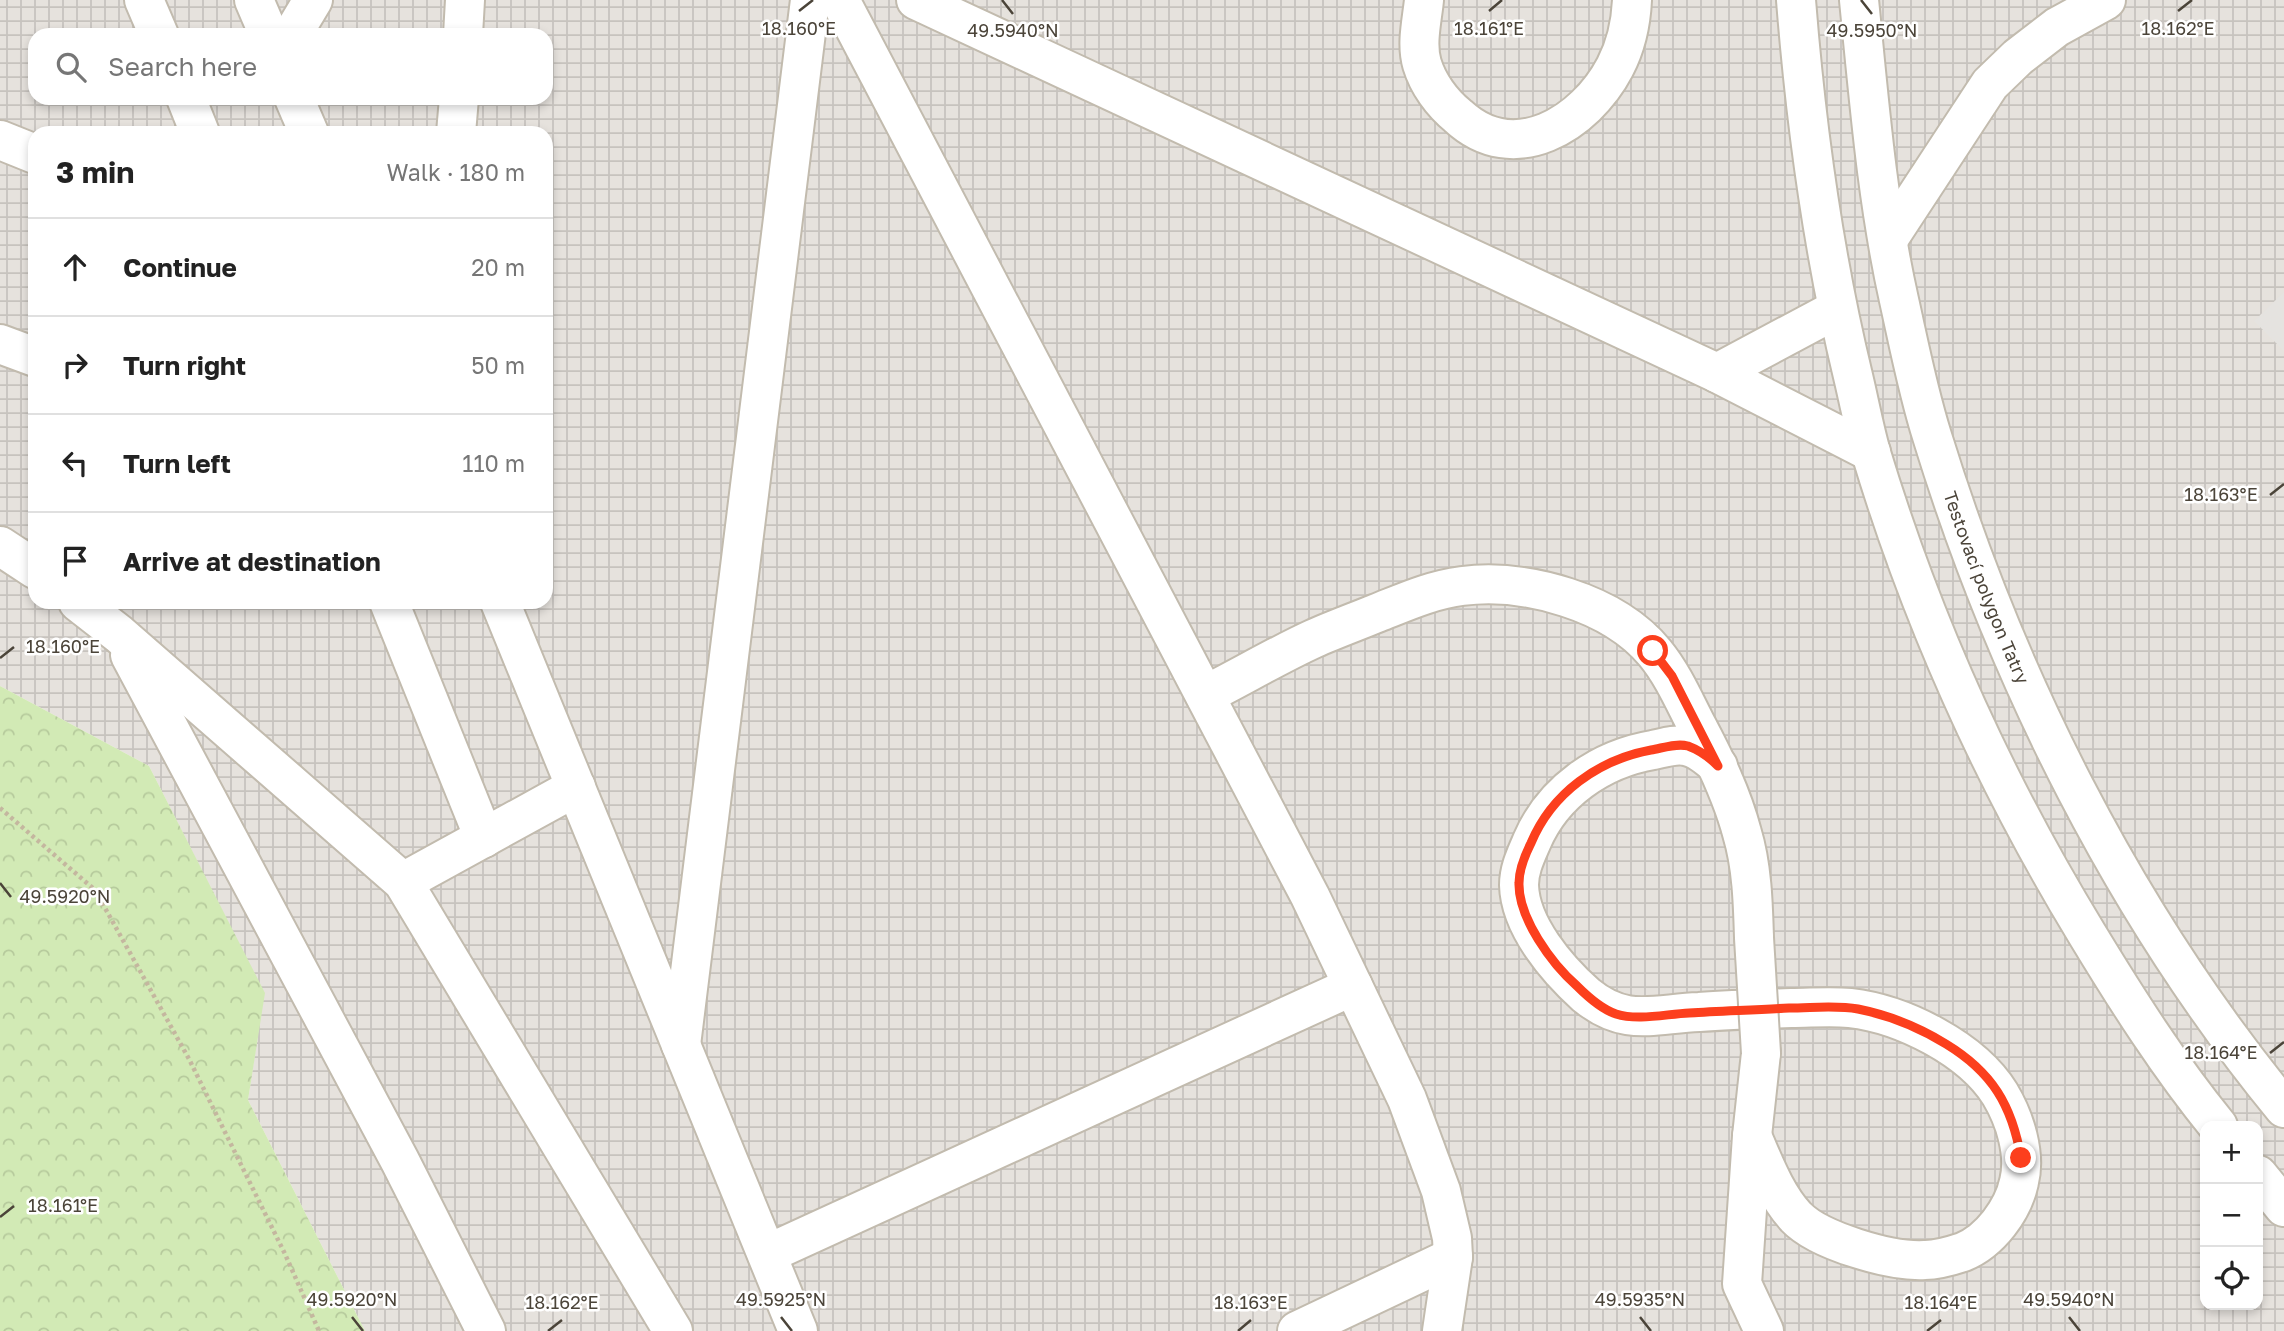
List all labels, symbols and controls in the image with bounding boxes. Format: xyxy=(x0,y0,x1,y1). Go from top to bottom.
text: 18.160°E xyxy=(762,17,836,39)
text: 18.161°E xyxy=(1454,17,1524,39)
text: 18.162°E xyxy=(2141,17,2215,39)
text: 49.5940°N xyxy=(967,19,1059,41)
text: 49.5950°N xyxy=(1827,19,1917,41)
search box xyxy=(28,28,553,105)
icon: search xyxy=(52,48,90,86)
text: Search here xyxy=(108,51,257,82)
text: 3 min xyxy=(56,154,134,190)
text: Walk · 180 m xyxy=(387,158,525,186)
icon: ahead xyxy=(56,248,94,286)
text: Continue xyxy=(123,252,237,283)
text: 20 m xyxy=(471,253,525,281)
icon: right xyxy=(56,346,94,384)
text: Turn right xyxy=(123,350,246,381)
text: 50 m xyxy=(471,351,525,379)
icon: left xyxy=(56,444,94,482)
text: Turn left xyxy=(123,448,231,479)
text: 110 m xyxy=(462,449,525,477)
text: 18.163°E xyxy=(2184,483,2258,505)
street label: Testovací polygon Tatry xyxy=(1940,488,2035,687)
icon: arrive xyxy=(56,542,94,580)
text: Arrive at destination xyxy=(123,546,381,577)
text: 18.160°E xyxy=(26,635,100,657)
route start xyxy=(1637,635,1668,666)
text: 49.5920°N xyxy=(20,885,110,907)
text: 18.164°E xyxy=(2185,1041,2257,1063)
map controls xyxy=(2200,1121,2263,1310)
button: + xyxy=(2200,1121,2263,1184)
route end xyxy=(2005,1142,2036,1173)
button: − xyxy=(2200,1184,2263,1247)
text: 18.161°E xyxy=(28,1194,98,1216)
button: locate xyxy=(2200,1247,2263,1310)
text: 49.5920°N xyxy=(307,1288,397,1310)
text: 49.5925°N xyxy=(736,1288,826,1310)
text: 49.5935°N xyxy=(1595,1288,1685,1310)
text: 49.5940°N xyxy=(2023,1288,2115,1310)
text: 18.162°E xyxy=(525,1291,599,1313)
text: 18.163°E xyxy=(1214,1291,1288,1313)
text: 18.164°E xyxy=(1905,1291,1977,1313)

